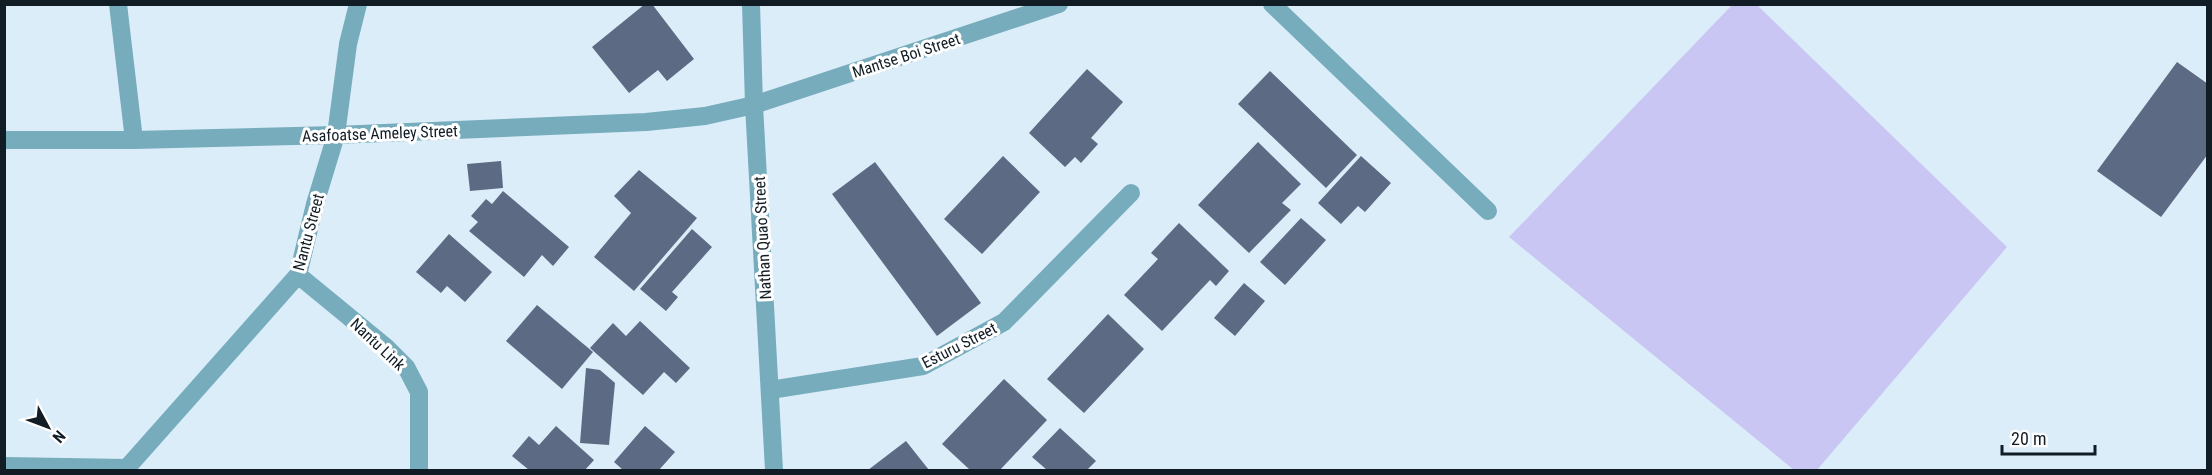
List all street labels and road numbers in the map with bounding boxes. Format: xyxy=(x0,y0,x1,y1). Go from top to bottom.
street label: Mantse Boi Street xyxy=(850,29,963,82)
street label: Asafoatse Ameley Street xyxy=(302,121,458,146)
street label: Nathan Quao Street xyxy=(750,176,775,300)
street label: Nantu Street xyxy=(289,191,328,273)
street label: Nantu Link xyxy=(346,314,409,375)
street label: Esturu Street xyxy=(919,318,1000,372)

